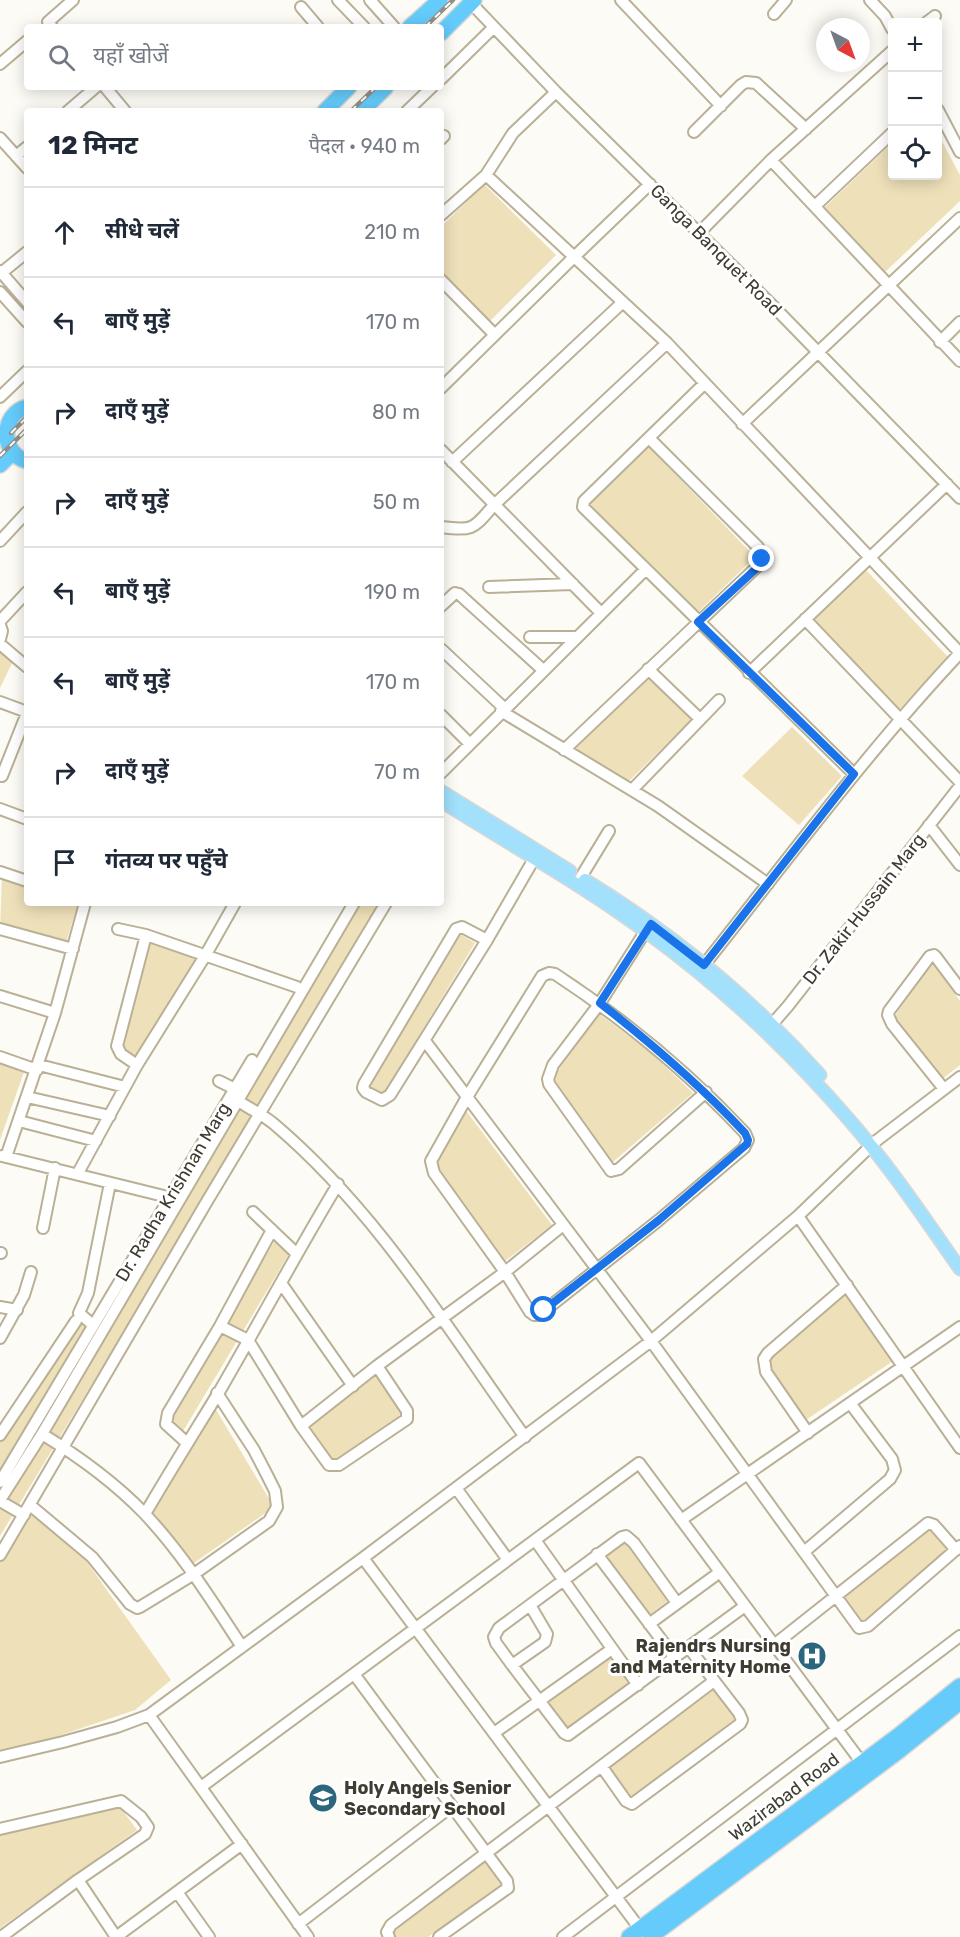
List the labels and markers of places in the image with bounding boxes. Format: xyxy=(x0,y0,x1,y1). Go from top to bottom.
place label: Rajendrs Nursing and Maternity Home xyxy=(610,1635,791,1678)
hospital icon: Rajendrs Nursing and Maternity Home xyxy=(796,1640,828,1672)
place label: Holy Angels Senior Secondary School xyxy=(344,1777,511,1820)
school or university icon: Holy Angels Senior Secondary School xyxy=(307,1782,339,1814)

